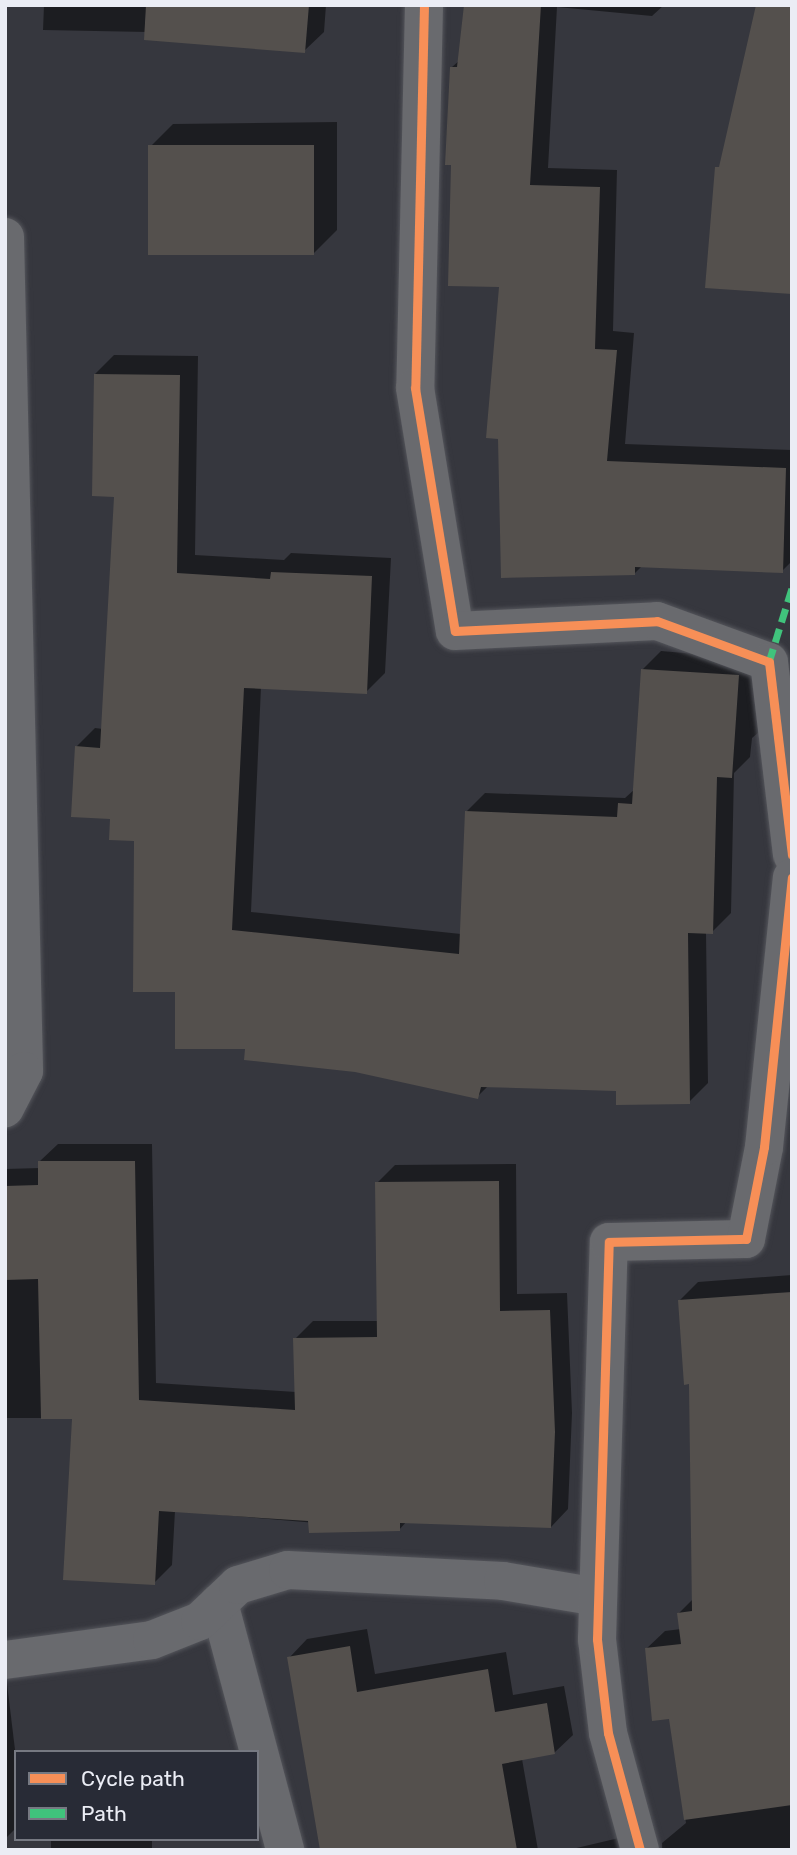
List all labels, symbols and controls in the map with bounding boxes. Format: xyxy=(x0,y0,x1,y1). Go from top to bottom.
legend xyxy=(14,1750,259,1841)
text: Cycle path xyxy=(81,1766,185,1791)
text: Path xyxy=(81,1801,127,1826)

